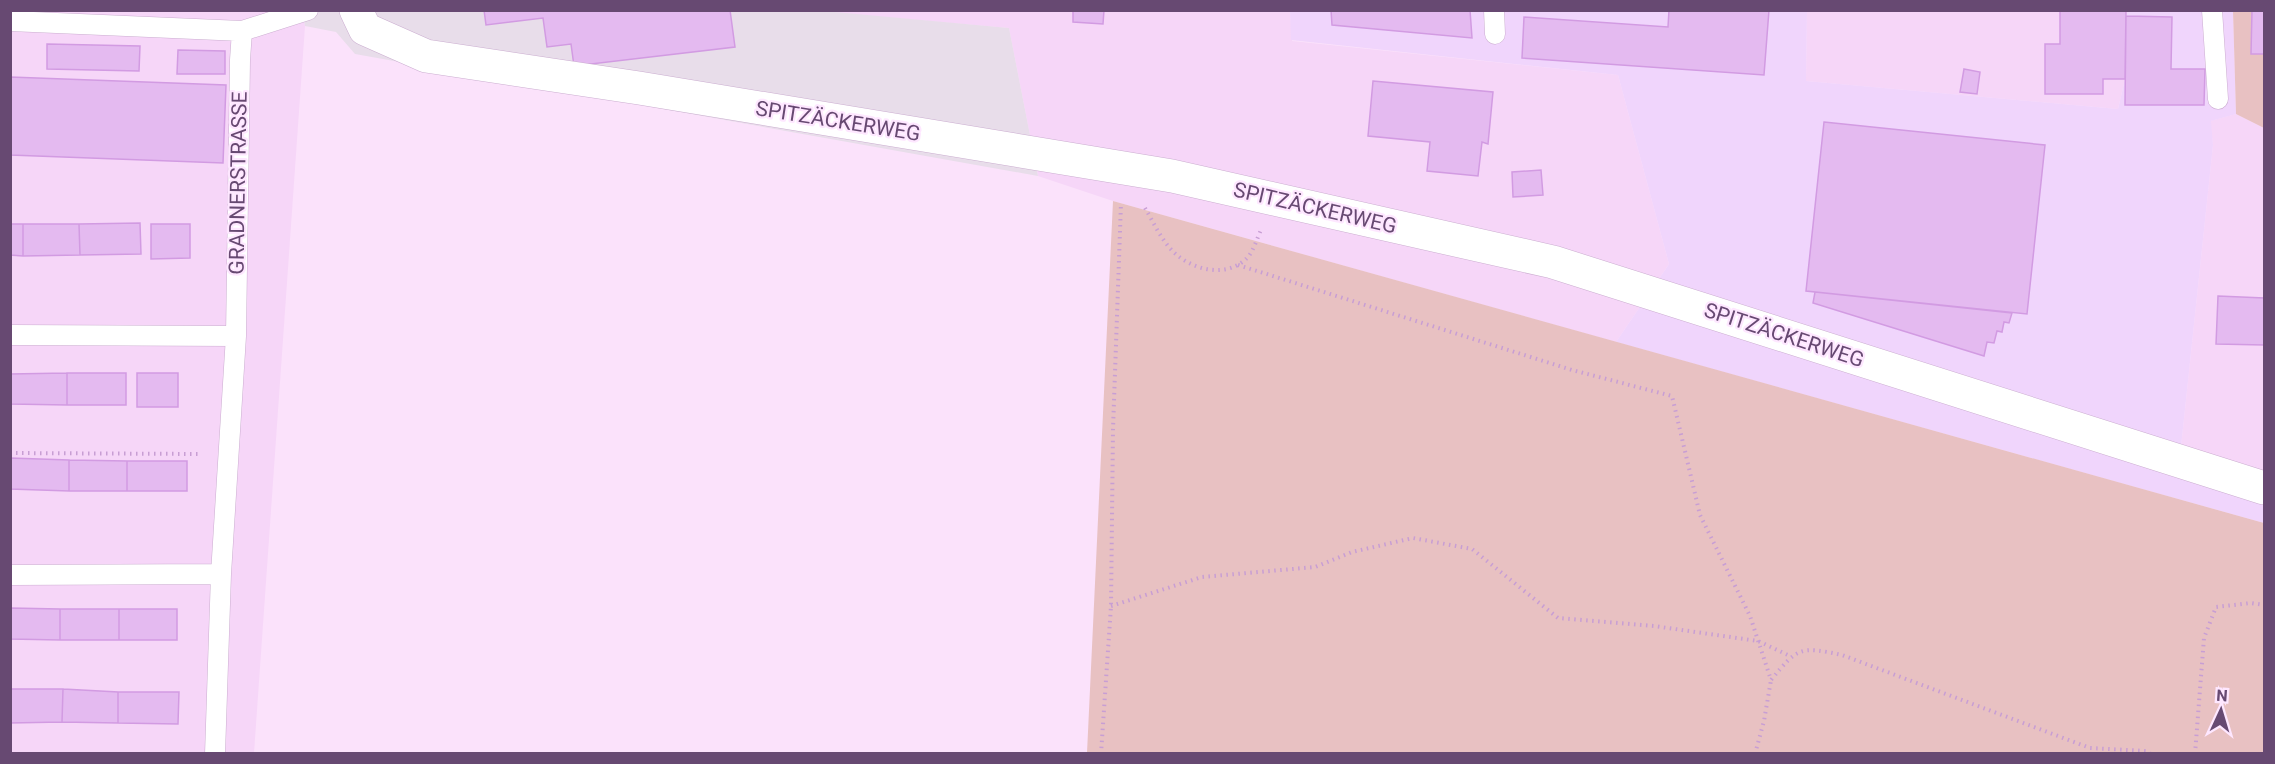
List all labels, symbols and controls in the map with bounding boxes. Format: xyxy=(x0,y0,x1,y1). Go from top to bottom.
street label: GRADNERSTRASSE xyxy=(224,91,252,275)
street label: SPITZÄCKERWEG xyxy=(754,96,922,146)
street label: SPITZÄCKERWEG xyxy=(1231,178,1399,238)
street label: SPITZÄCKERWEG xyxy=(1701,298,1867,372)
north arrow xyxy=(2191,680,2251,740)
text: N xyxy=(2216,686,2228,705)

